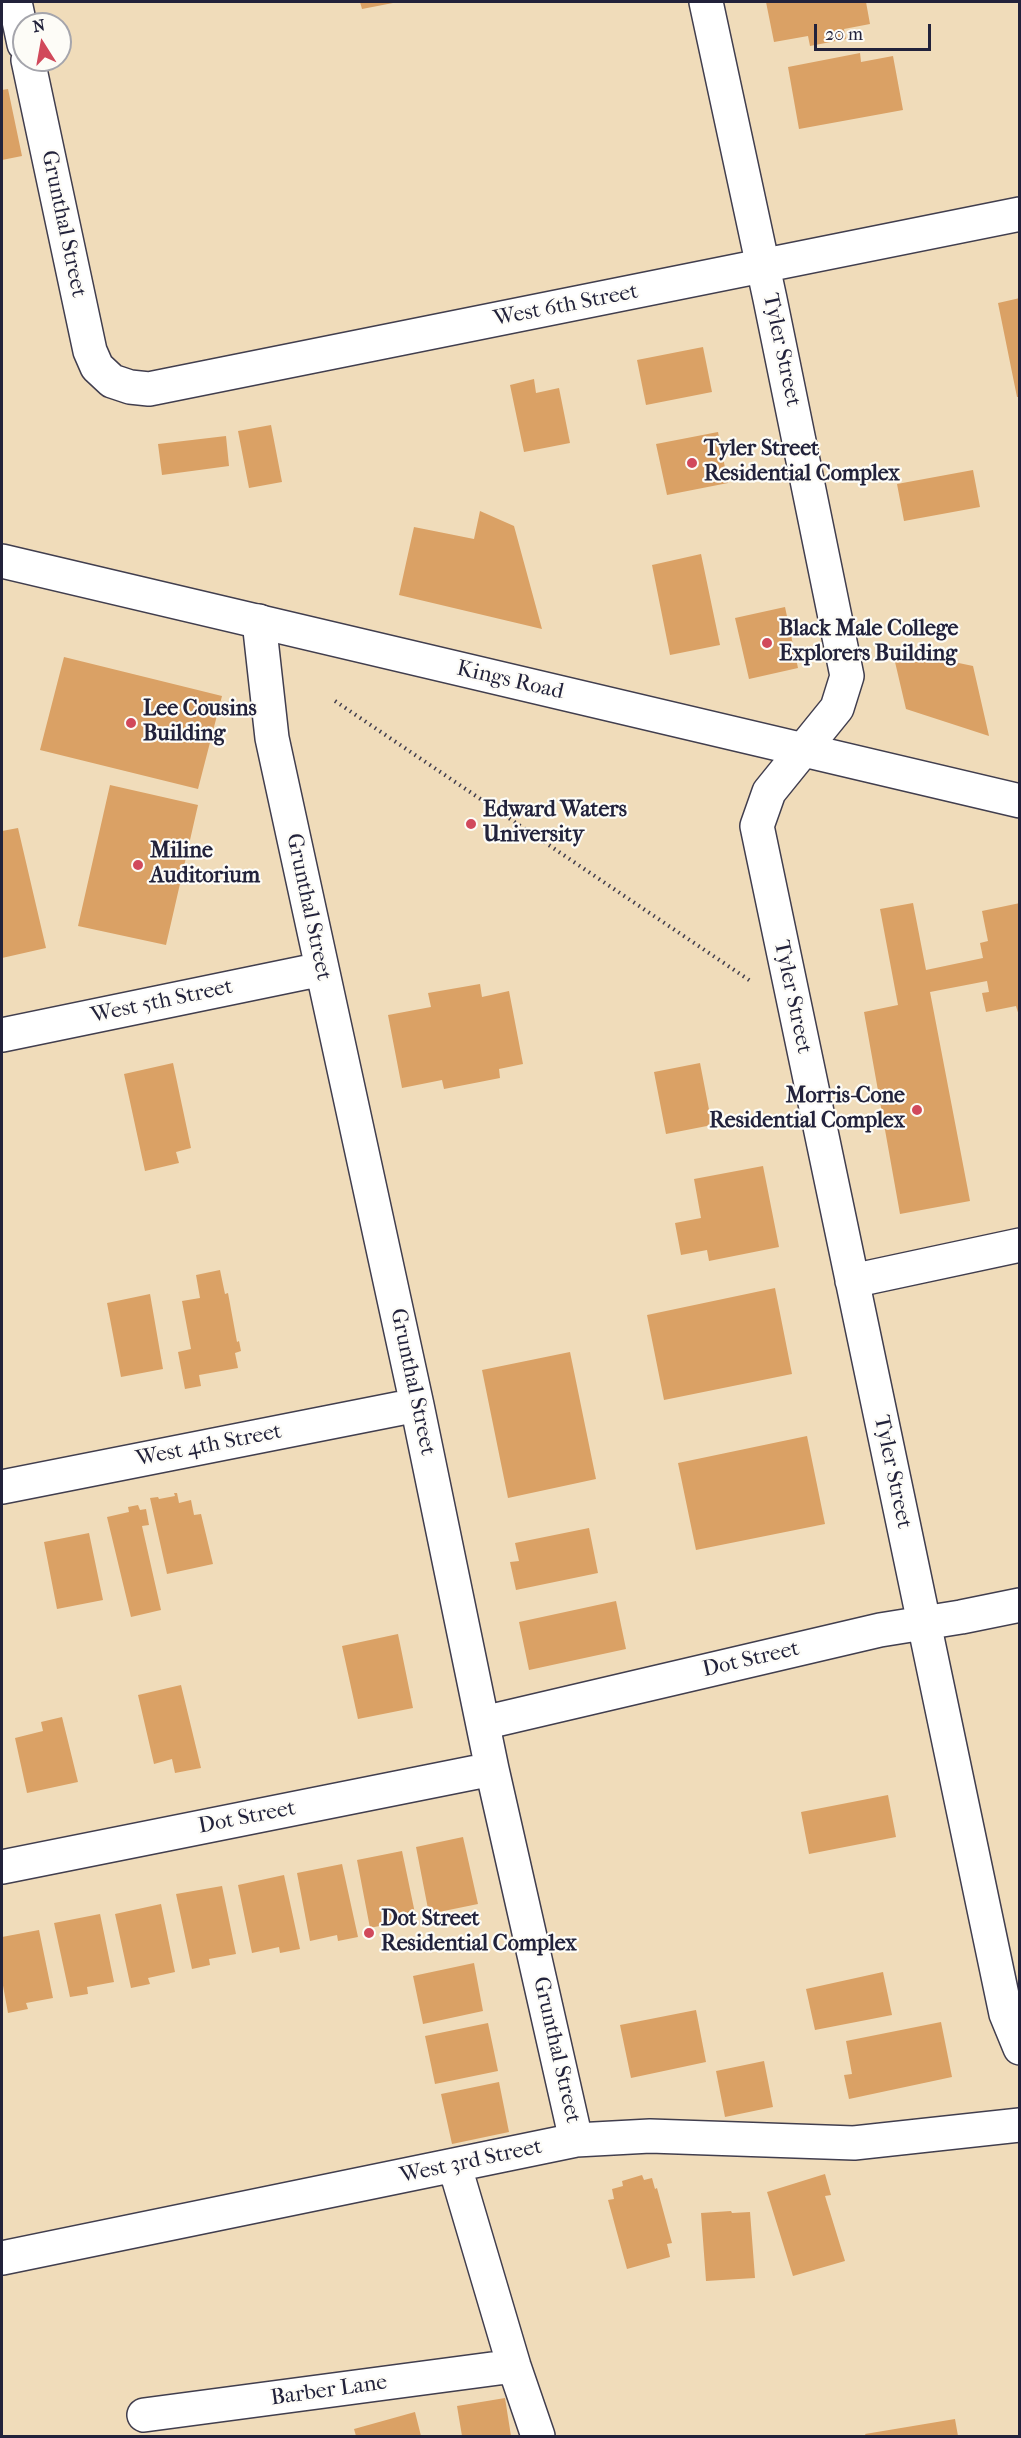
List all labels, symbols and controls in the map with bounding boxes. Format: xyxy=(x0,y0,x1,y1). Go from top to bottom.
north arrow xyxy=(12,12,72,72)
scale bar xyxy=(817,12,934,50)
text: N xyxy=(31,15,47,36)
text: 20 m xyxy=(825,24,863,45)
street label: Grunthal Street xyxy=(35,148,91,300)
street label: West 6th Street xyxy=(492,279,640,333)
street label: Tyler Street xyxy=(756,291,806,409)
place label: Tyler Street Residential Complex xyxy=(704,437,900,488)
marker: Tyler Street Residential Complex xyxy=(685,456,699,470)
place label: Black Male College Explorers Building xyxy=(779,617,958,668)
marker: Black Male College Explorers Building xyxy=(760,636,774,650)
street label: Kings Road xyxy=(454,656,566,706)
place label: Lee Cousins Building xyxy=(143,697,257,748)
marker: Lee Cousins Building xyxy=(124,716,138,730)
place label: Edward Waters University xyxy=(483,798,627,849)
marker: Edward Waters University xyxy=(464,817,478,831)
street label: Grunthal Street xyxy=(280,831,336,983)
place label: Miline Auditorium xyxy=(150,839,260,890)
marker: Miline Auditorium xyxy=(131,858,145,872)
street label: Tyler Street xyxy=(767,938,817,1056)
street label: West 5th Street xyxy=(89,974,235,1030)
place label: Morris-Cone Residential Complex xyxy=(709,1084,905,1136)
marker: Morris-Cone Residential Complex xyxy=(910,1103,924,1117)
street label: Grunthal Street xyxy=(384,1306,440,1458)
street label: Tyler Street xyxy=(867,1413,917,1531)
street label: West 4th Street xyxy=(134,1419,284,1473)
street label: Dot Street xyxy=(700,1636,802,1684)
street label: Dot Street xyxy=(196,1796,298,1840)
place label: Dot Street Residential Complex xyxy=(381,1907,577,1958)
marker: Dot Street Residential Complex xyxy=(362,1926,376,1940)
street label: Grunthal Street xyxy=(526,1974,586,2126)
street label: West 3rd Street xyxy=(398,2134,544,2190)
street label: Barber Lane xyxy=(269,2370,389,2412)

